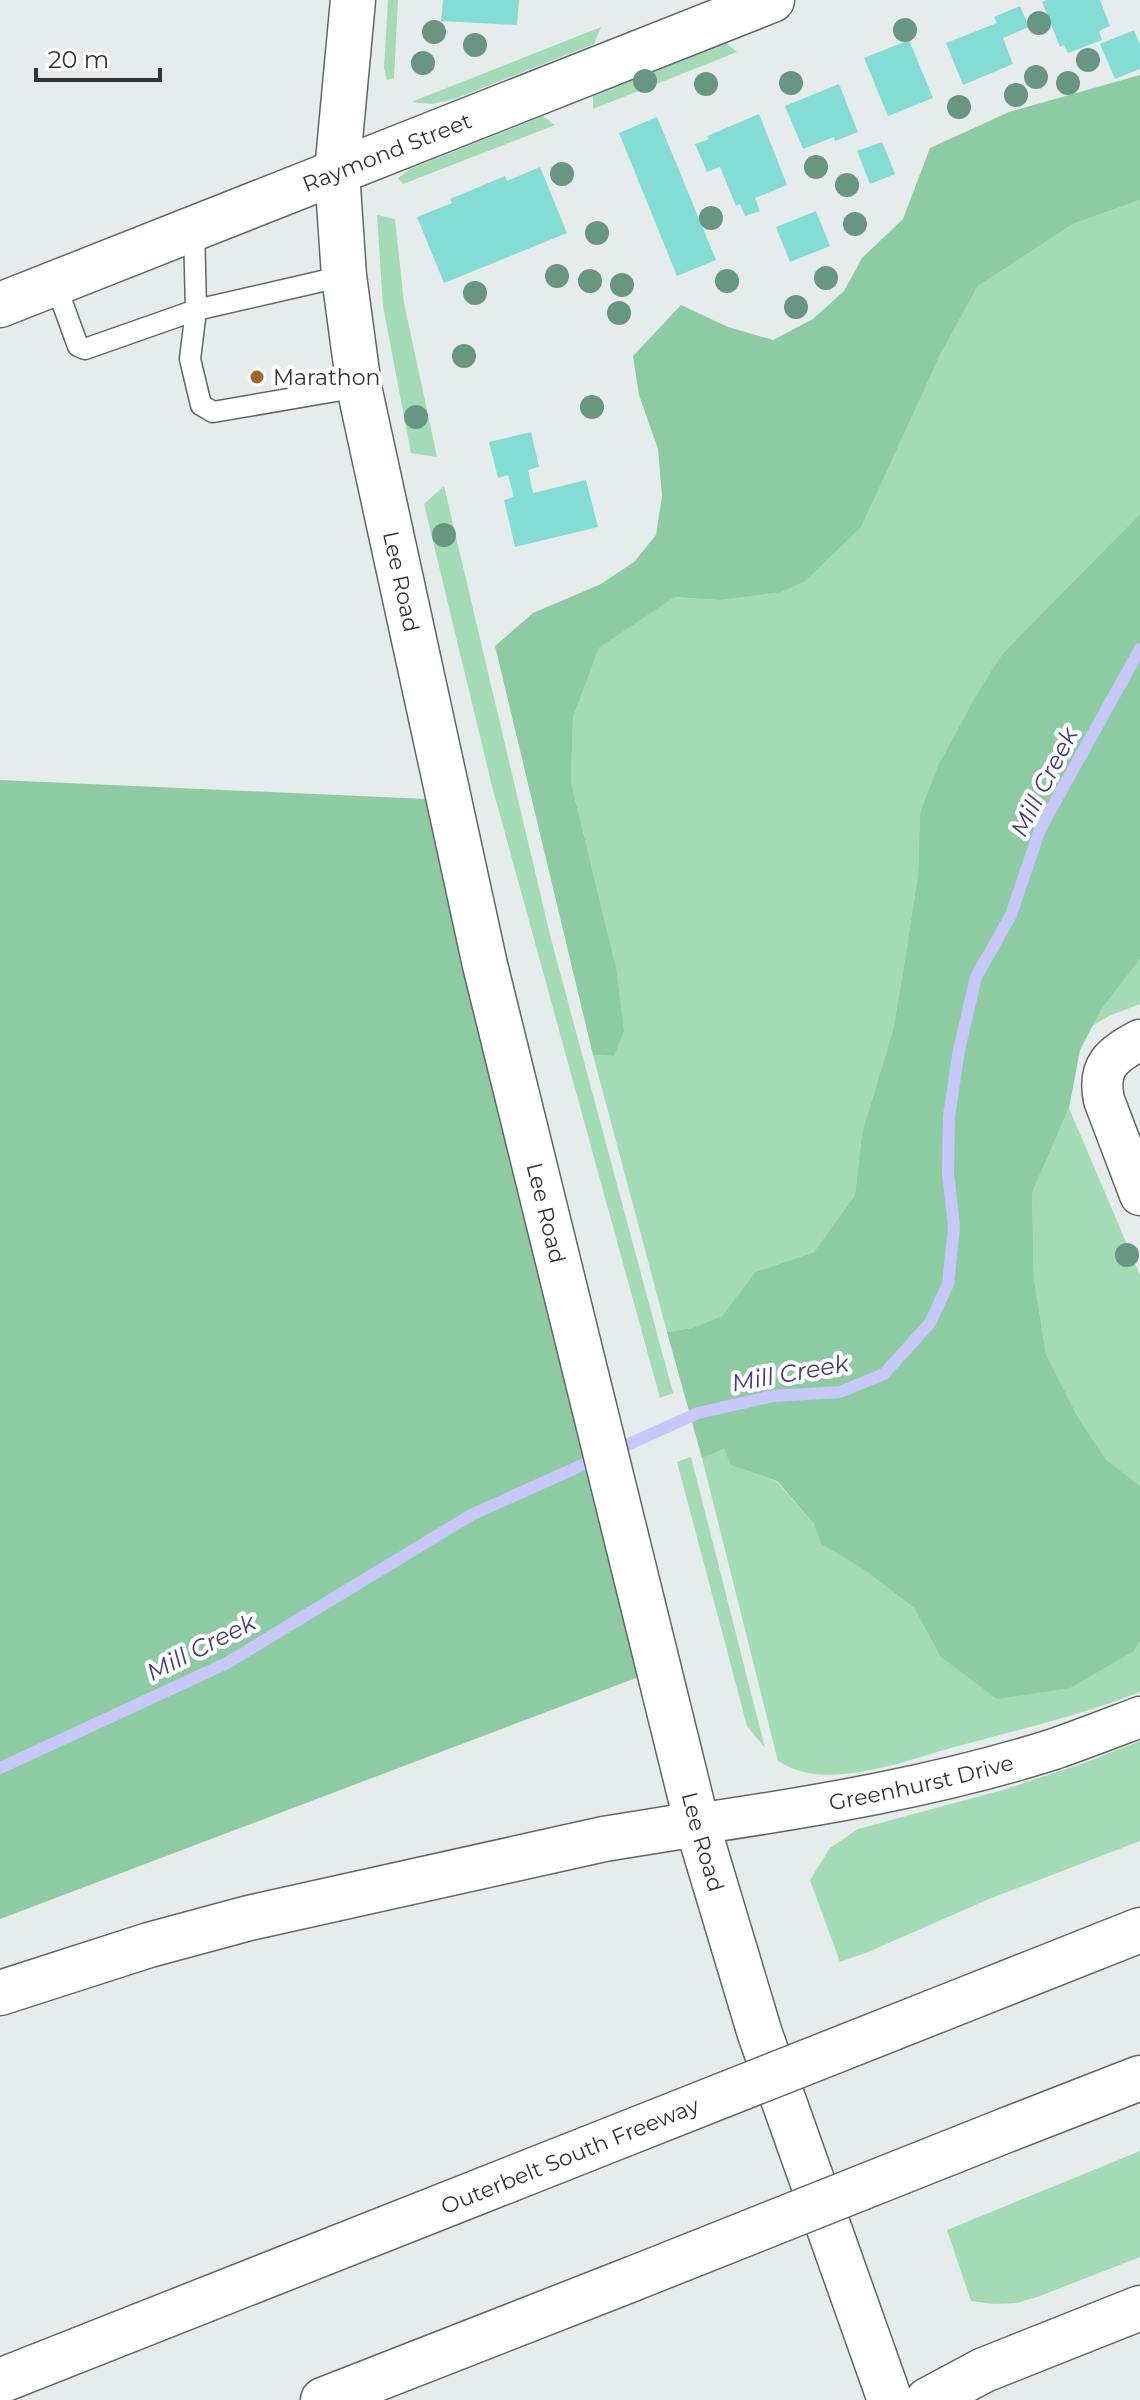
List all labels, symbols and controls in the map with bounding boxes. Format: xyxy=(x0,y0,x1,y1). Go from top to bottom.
scale bar xyxy=(36,32,160,82)
text: 20 m xyxy=(48,45,109,74)
street label: Raymond Street xyxy=(298,107,475,198)
place label: Marathon xyxy=(273,364,380,391)
marker: Marathon xyxy=(248,368,266,386)
street label: Lee Road xyxy=(377,528,426,634)
water label: Mill Creek xyxy=(1004,721,1085,841)
street label: Lee Road xyxy=(521,1160,572,1266)
water label: Mill Creek xyxy=(729,1348,853,1398)
water label: Mill Creek xyxy=(142,1606,262,1687)
street label: Greenhurst Drive xyxy=(827,1748,1017,1816)
street label: Lee Road xyxy=(676,1789,730,1895)
street label: Outerbelt South Freeway xyxy=(437,2092,703,2220)

